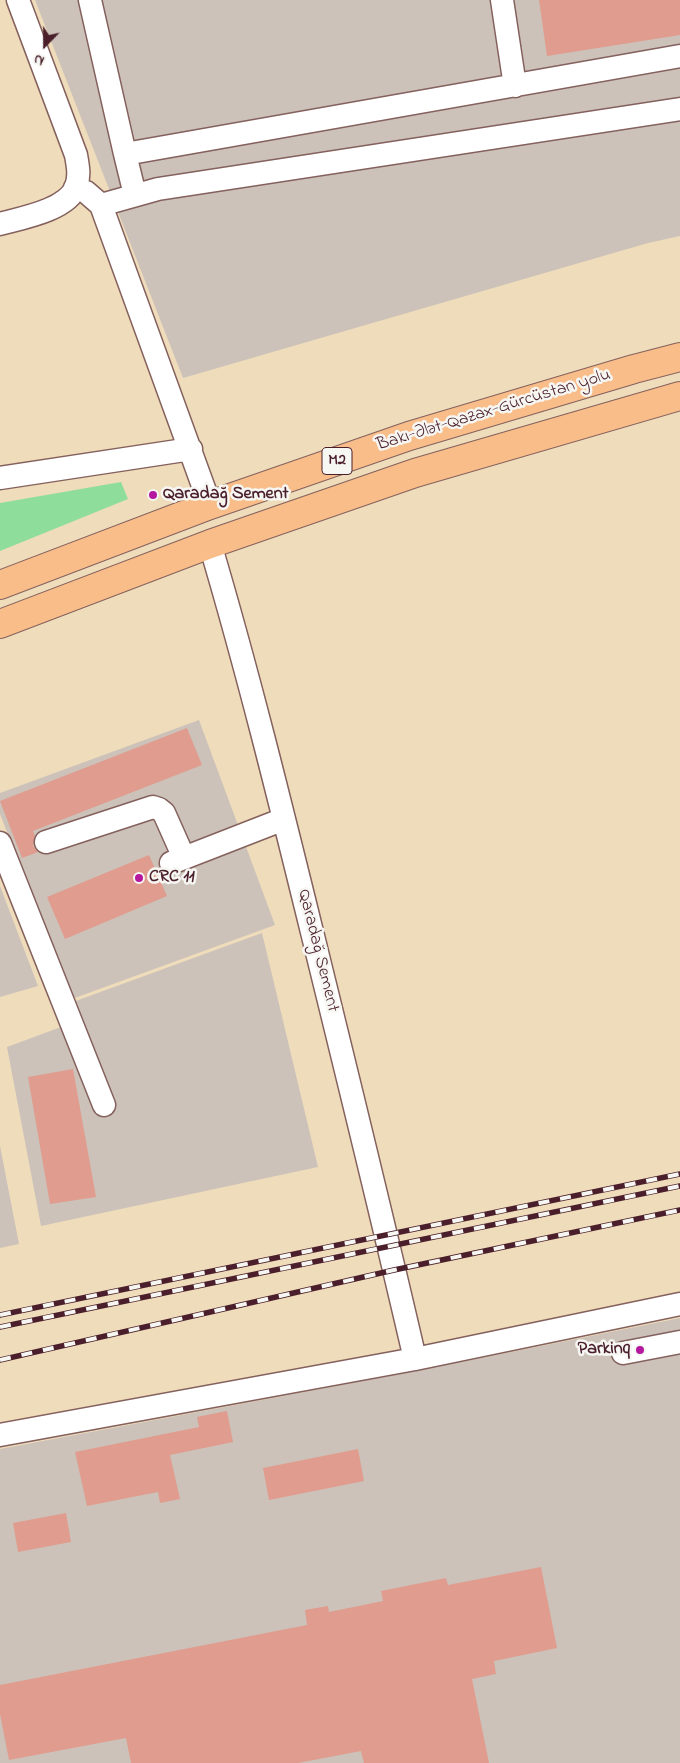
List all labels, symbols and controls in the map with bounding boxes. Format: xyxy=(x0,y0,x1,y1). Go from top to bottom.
north arrow xyxy=(20,20,70,70)
text: N xyxy=(31,48,48,71)
street label: Bakı-Ələt-Qazax-Gürcüstan yolu xyxy=(375,365,613,457)
road number: M2 xyxy=(322,448,352,474)
place label: Qaradağ Sement xyxy=(163,484,289,506)
marker: Qaradağ Sement xyxy=(147,489,159,501)
place label: CRC 11 xyxy=(149,867,195,889)
marker: CRC 11 xyxy=(133,872,145,884)
street label: Qaradağ Sement xyxy=(291,887,343,1015)
place label: Parkinq xyxy=(578,1339,630,1361)
marker: Parkinq xyxy=(634,1344,646,1356)

